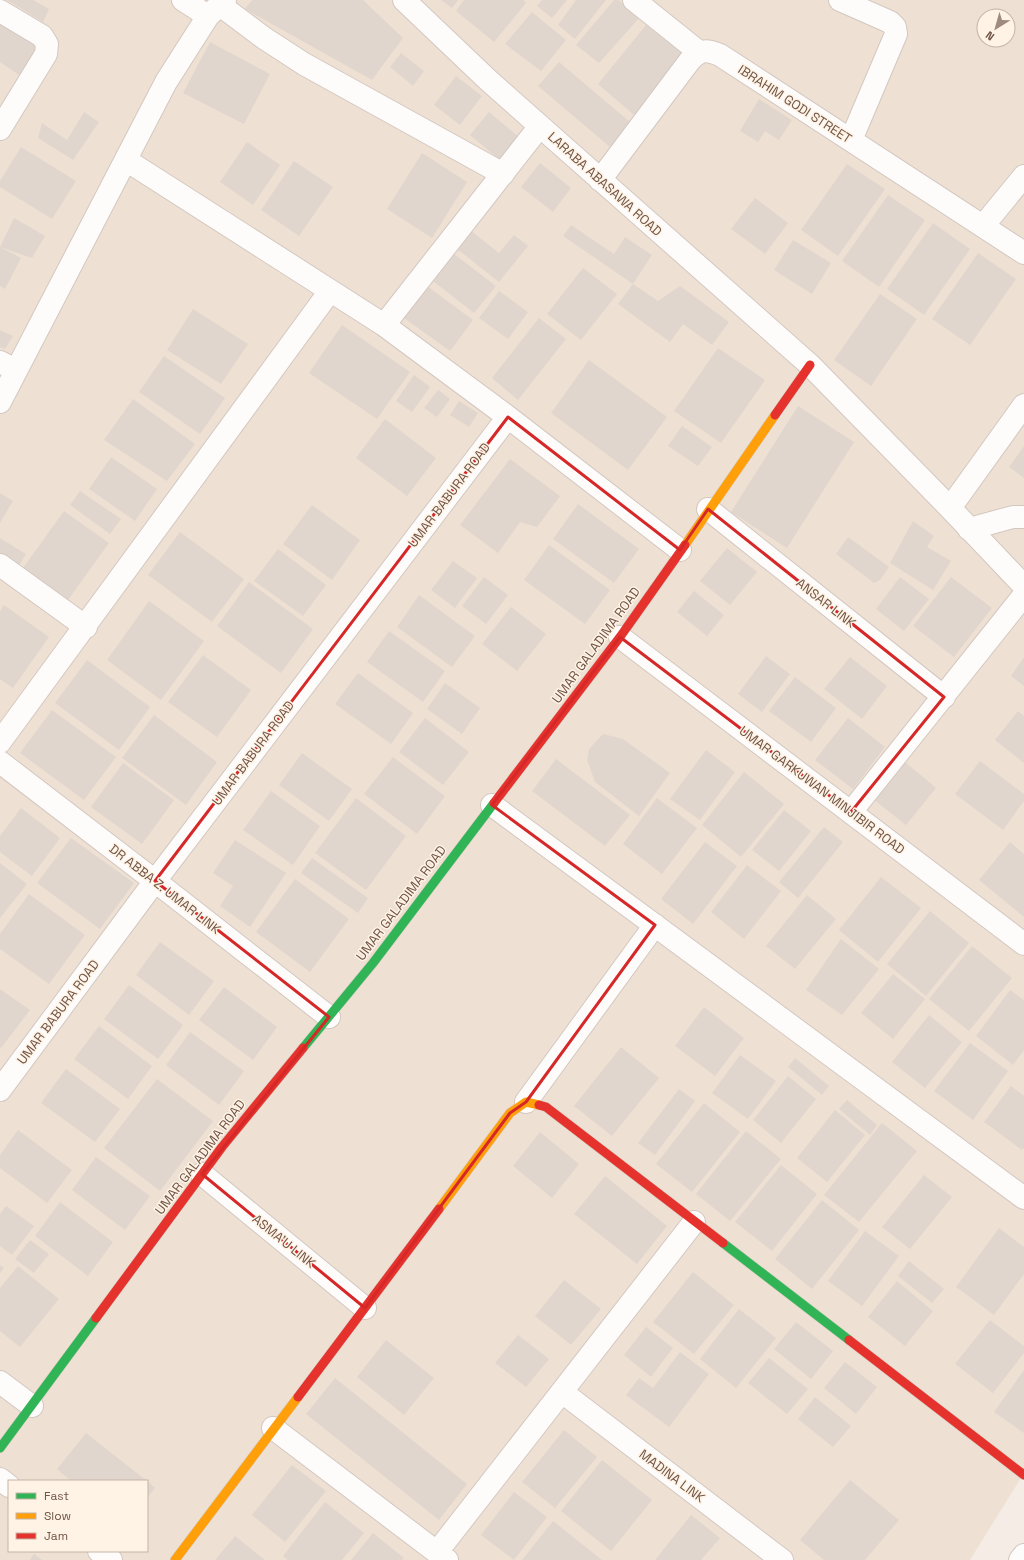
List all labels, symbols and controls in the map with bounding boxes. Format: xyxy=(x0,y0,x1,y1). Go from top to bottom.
north arrow xyxy=(976,8,1016,48)
text: N xyxy=(983,28,997,44)
street label: IBRAHIM GODI STREET xyxy=(735,61,855,147)
street label: LARABA ABASAWA ROAD xyxy=(544,128,666,240)
street label: UMAR BABURA ROAD xyxy=(404,439,494,551)
street label: ANSAR LINK xyxy=(793,574,859,632)
street label: UMAR GALADIMA ROAD xyxy=(548,583,644,707)
street label: UMAR BABURA ROAD xyxy=(208,697,298,809)
street label: UMAR GARKUWAN MINJIBIR ROAD xyxy=(736,722,908,858)
street label: DR ABBA Z. UMAR LINK xyxy=(106,840,224,938)
street label: UMAR GALADIMA ROAD xyxy=(352,842,450,964)
street label: UMAR BABURA ROAD xyxy=(13,956,103,1068)
street label: UMAR GALADIMA ROAD xyxy=(151,1096,249,1218)
street label: ASMA'U LINK xyxy=(249,1210,319,1272)
street label: MADINA LINK xyxy=(636,1446,708,1506)
legend xyxy=(8,1480,148,1552)
text: Fast xyxy=(44,1488,69,1504)
text: Slow xyxy=(44,1508,71,1524)
text: Jam xyxy=(44,1528,68,1544)

